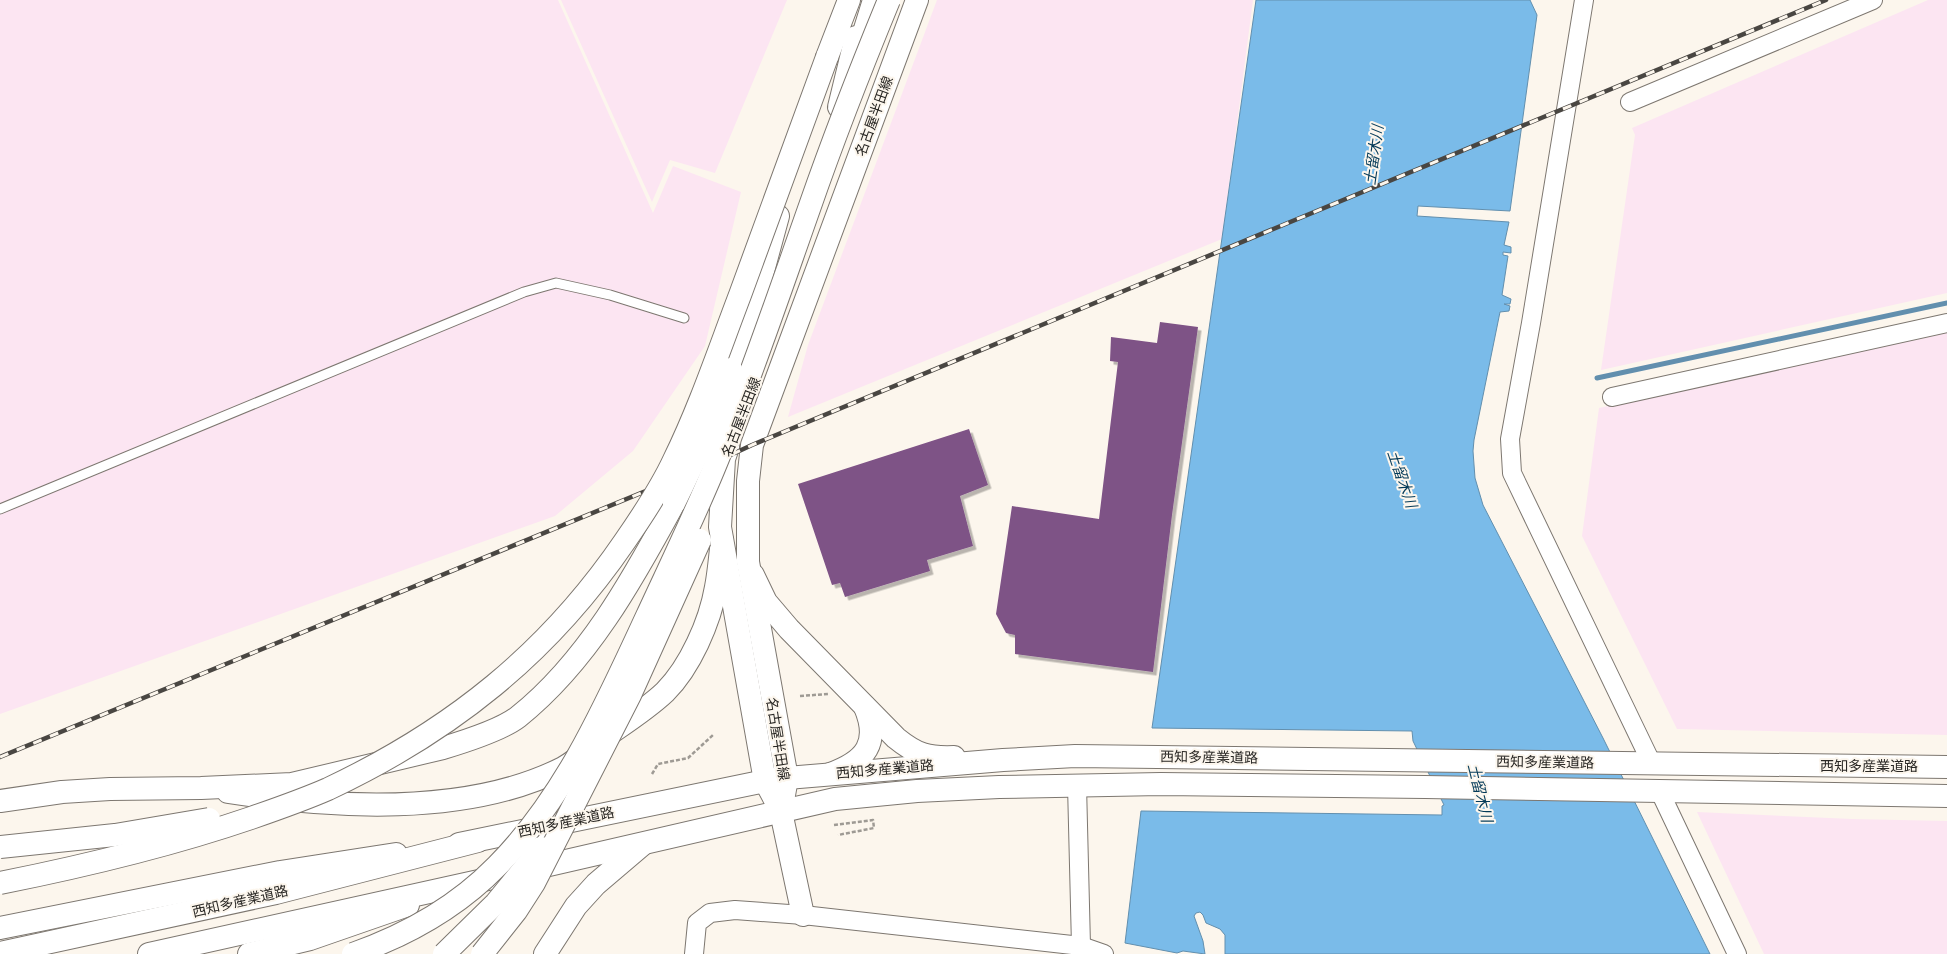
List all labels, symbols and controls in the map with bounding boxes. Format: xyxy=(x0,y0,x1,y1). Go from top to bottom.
street label: 名古屋半田線 xyxy=(852,74,897,159)
water label: 土留木川 xyxy=(1361,122,1387,186)
street label: 名古屋半田線 xyxy=(718,375,764,459)
water label: 土留木川 xyxy=(1384,448,1421,512)
street label: 名古屋半田線 xyxy=(763,696,792,782)
street label: 西知多産業道路 xyxy=(1160,748,1258,767)
street label: 西知多産業道路 xyxy=(1496,753,1594,772)
street label: 西知多産業道路 xyxy=(835,757,935,782)
street label: 西知多産業道路 xyxy=(1820,758,1918,775)
water label: 土留木川 xyxy=(1464,762,1496,826)
street label: 西知多産業道路 xyxy=(516,804,616,841)
street label: 西知多産業道路 xyxy=(190,882,290,921)

